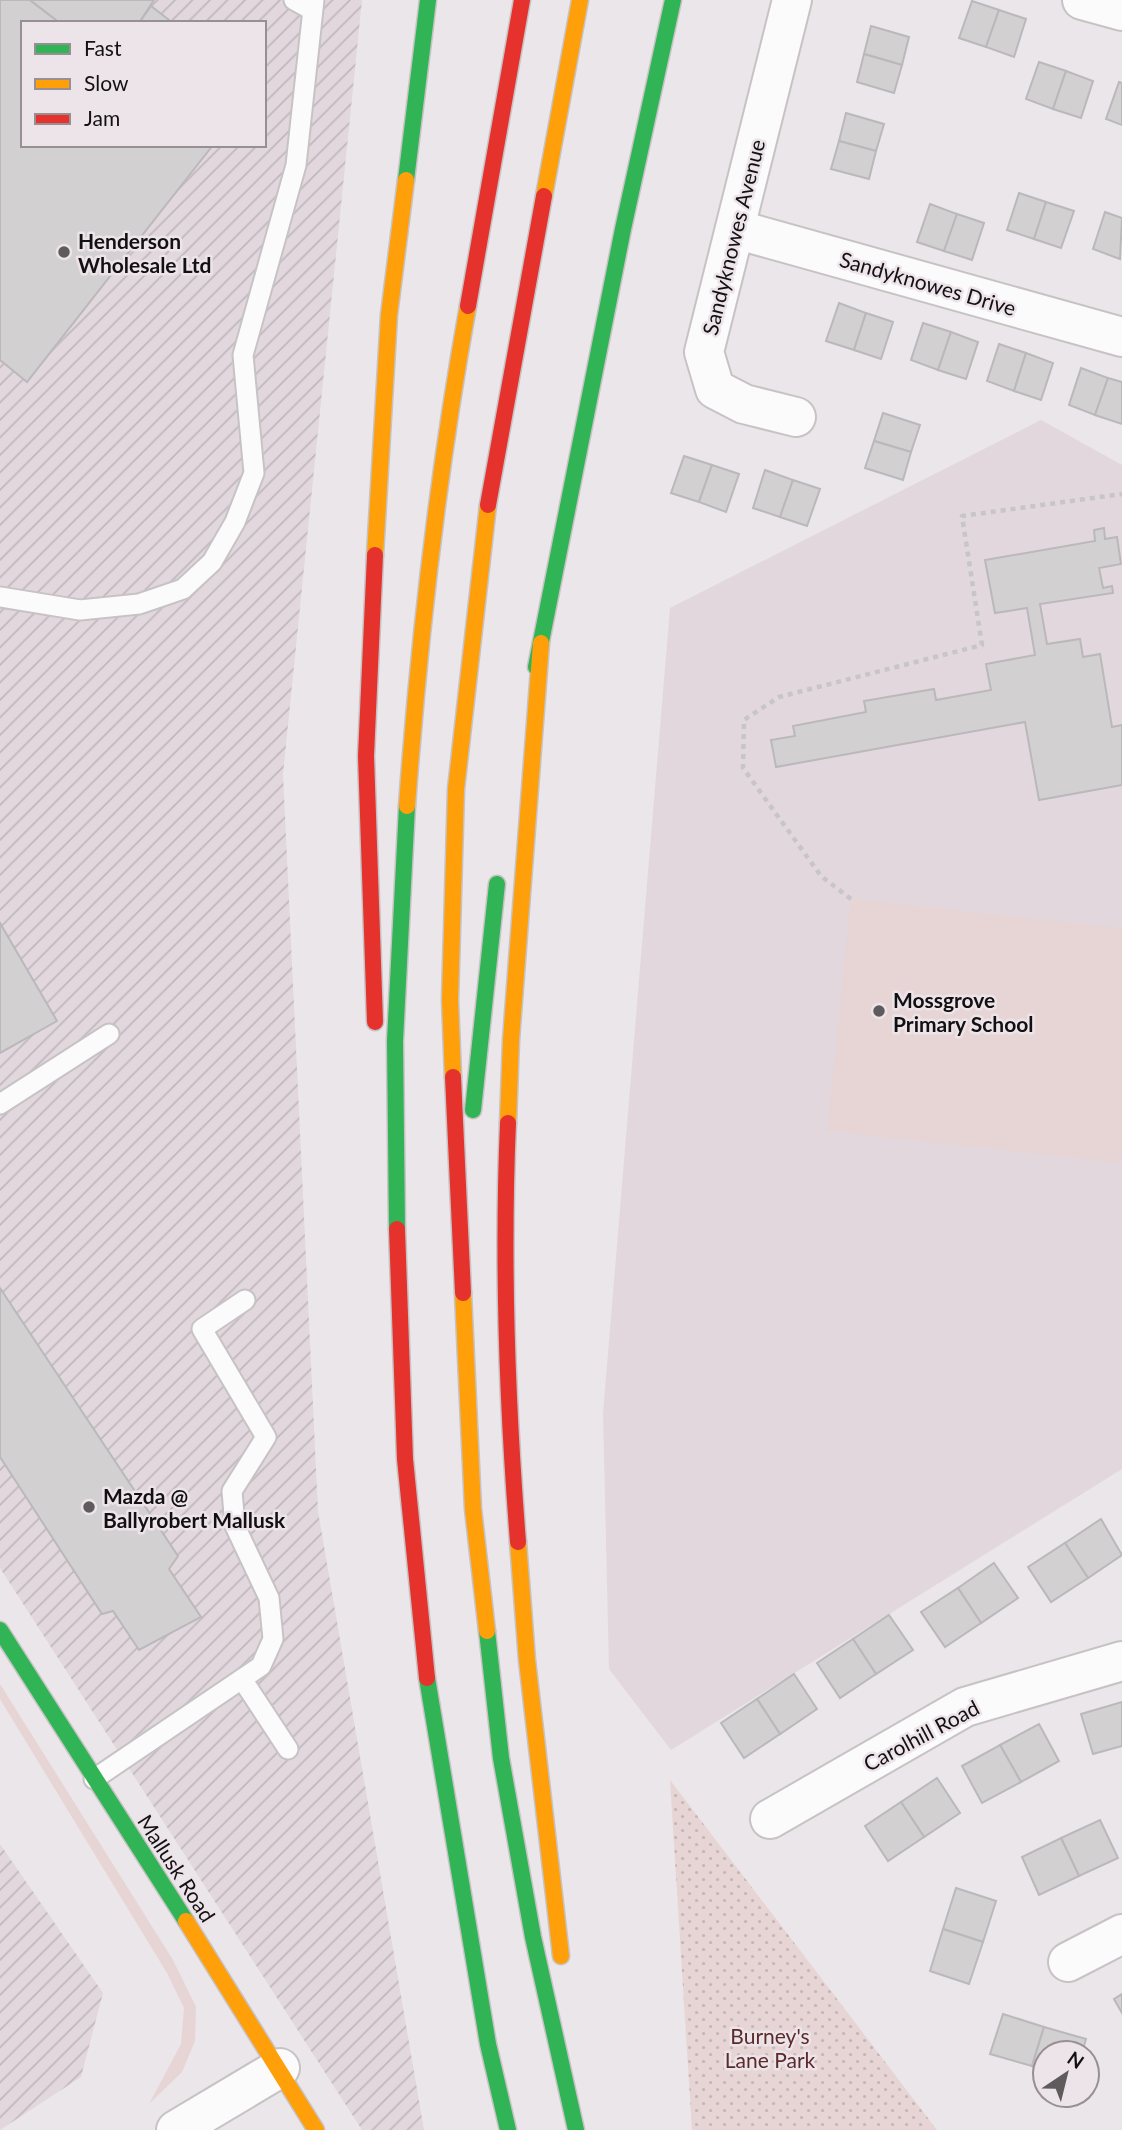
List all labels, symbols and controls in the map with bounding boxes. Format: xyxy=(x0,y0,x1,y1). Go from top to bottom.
legend xyxy=(21,21,266,147)
text: Fast xyxy=(84,35,122,60)
text: Slow xyxy=(84,70,129,95)
text: Jam xyxy=(84,105,120,130)
street label: Sandyknowes Avenue xyxy=(697,137,769,337)
place label: Henderson Wholesale Ltd xyxy=(78,228,211,277)
marker: Henderson Wholesale Ltd xyxy=(56,244,72,260)
street label: Sandyknowes Drive xyxy=(837,246,1019,320)
place label: Mossgrove Primary School xyxy=(893,987,1034,1036)
marker: Mossgrove Primary School xyxy=(871,1003,887,1019)
place label: Mazda @ Ballyrobert Mallusk xyxy=(103,1483,286,1532)
marker: Mazda @ Ballyrobert Mallusk xyxy=(81,1499,97,1515)
street label: Carolhill Road xyxy=(859,1694,983,1776)
street label: Mallusk Road xyxy=(133,1810,221,1926)
park label: Burney's Lane Park xyxy=(725,2023,816,2072)
north arrow xyxy=(1031,2039,1101,2109)
text: N xyxy=(1063,2046,1089,2073)

